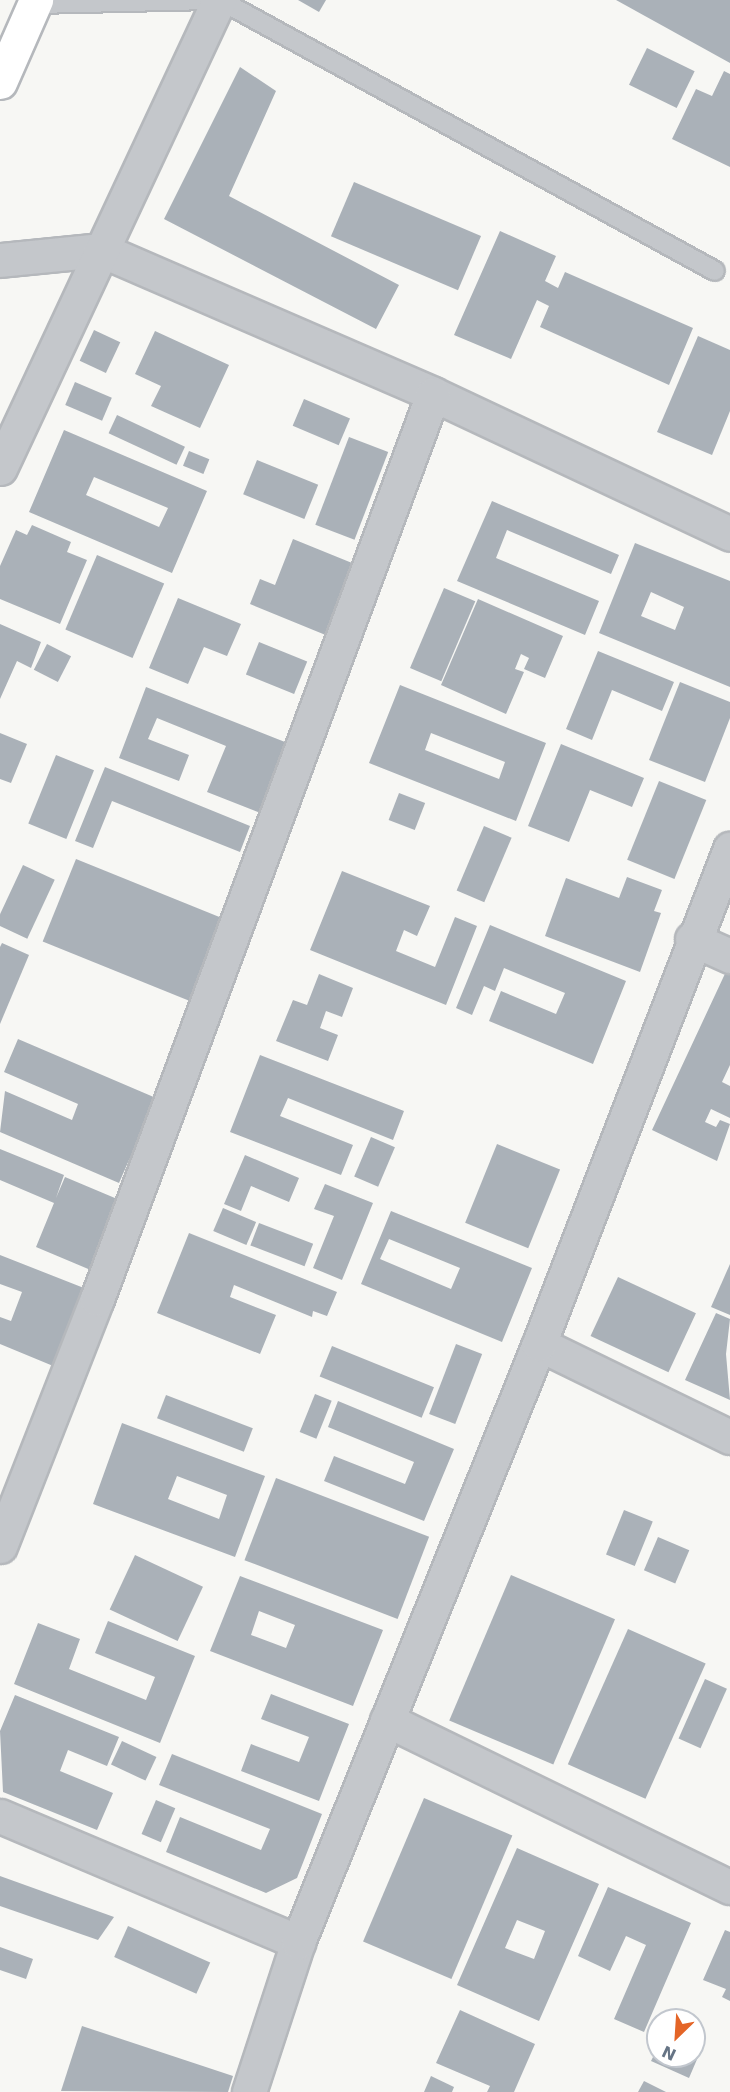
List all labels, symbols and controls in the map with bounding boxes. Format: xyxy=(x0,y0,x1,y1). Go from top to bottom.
north arrow xyxy=(646,2008,706,2068)
text: N xyxy=(659,2042,679,2064)

